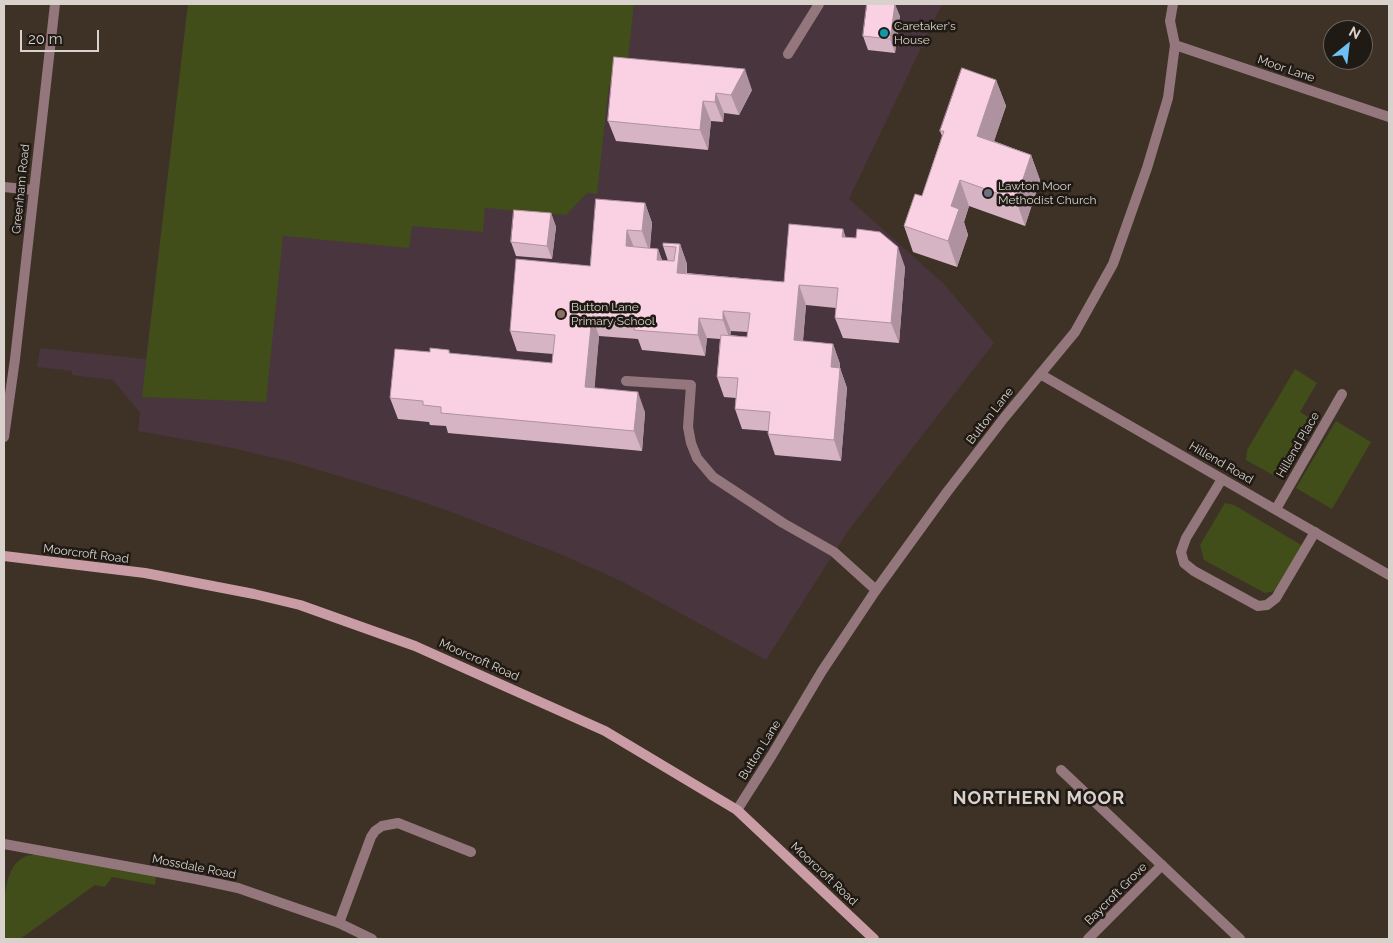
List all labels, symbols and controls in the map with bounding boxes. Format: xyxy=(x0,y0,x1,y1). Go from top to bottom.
place label: Caretaker's House xyxy=(894,19,956,47)
scale bar xyxy=(22,20,101,52)
north arrow xyxy=(1323,20,1373,70)
text: N xyxy=(1346,23,1363,42)
marker: Caretaker's House xyxy=(878,27,890,39)
text: 20 m xyxy=(28,30,63,48)
street label: Moor Lane xyxy=(1256,52,1316,86)
street label: Greenham Road xyxy=(9,143,33,235)
place label: Lawton Moor Methodist Church xyxy=(998,179,1096,207)
marker: Lawton Moor Methodist Church xyxy=(982,187,994,199)
place label: Button Lane Primary School xyxy=(571,300,655,328)
marker: Button Lane Primary School xyxy=(555,308,567,320)
street label: Button Lane xyxy=(963,385,1017,447)
street label: Hillend Place xyxy=(1273,410,1323,480)
street label: Hillend Road xyxy=(1187,439,1255,487)
street label: Moorcroft Road xyxy=(42,542,130,566)
street label: Moorcroft Road xyxy=(437,636,521,684)
street label: Button Lane xyxy=(736,717,784,783)
district label: NORTHERN MOOR xyxy=(951,788,1127,810)
street label: Moorcroft Road xyxy=(788,839,860,909)
street label: Mossdale Road xyxy=(151,852,237,882)
street label: Baycroft Grove xyxy=(1082,860,1150,928)

